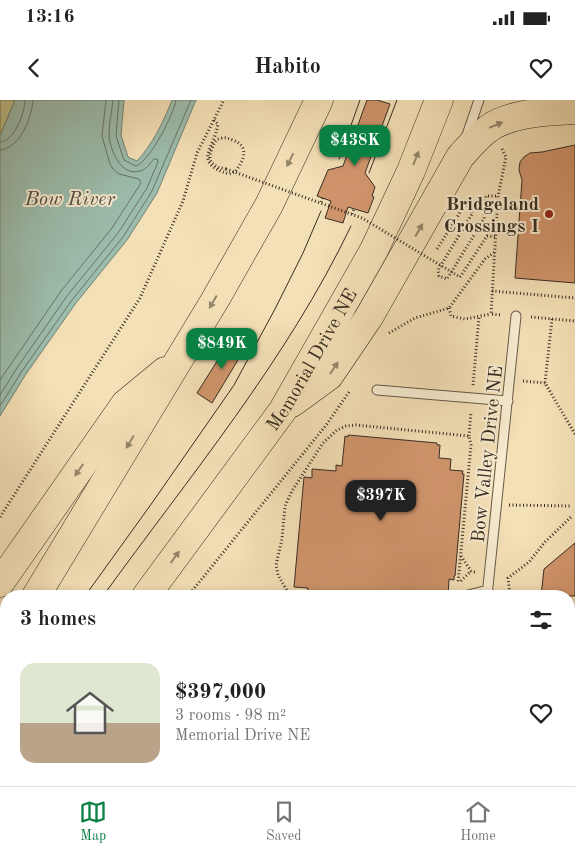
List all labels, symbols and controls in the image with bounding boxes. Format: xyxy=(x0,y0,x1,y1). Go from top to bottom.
text: 13:16 xyxy=(25,8,74,27)
icon: back xyxy=(20,54,48,82)
icon: heart xyxy=(527,54,555,82)
text: Habito xyxy=(254,56,321,78)
one-way arrow xyxy=(489,121,504,129)
pin: $438K xyxy=(320,124,390,167)
text: $438K xyxy=(330,133,380,149)
one-way arrow xyxy=(412,151,420,165)
one-way arrow xyxy=(286,152,295,167)
water label: Bow River xyxy=(24,190,116,210)
place label: Bridgeland Crossings I xyxy=(444,196,539,237)
marker: Bridgeland Crossings I xyxy=(543,208,555,220)
one-way arrow xyxy=(414,223,423,236)
street label: Memorial Drive NE xyxy=(264,286,362,435)
one-way arrow xyxy=(209,296,218,309)
pin: $849K xyxy=(187,328,257,370)
text: $849K xyxy=(197,336,247,352)
one-way arrow xyxy=(329,361,339,375)
street label: Bow Valley Drive NE xyxy=(470,365,507,544)
one-way arrow xyxy=(126,436,135,449)
one-way arrow xyxy=(74,463,84,477)
pin: $397K xyxy=(346,480,416,522)
text: $397K xyxy=(356,488,406,504)
one-way arrow xyxy=(170,550,180,564)
icon: filters xyxy=(527,606,555,634)
text: 3 homes xyxy=(20,609,96,630)
text: $397,000 xyxy=(175,682,266,703)
icon: home xyxy=(60,683,120,743)
icon: heart xyxy=(527,699,555,727)
text: 3 rooms · 98 m² xyxy=(175,708,286,724)
text: Memorial Drive NE xyxy=(175,728,310,744)
tab: Map xyxy=(79,798,107,845)
tab: Saved xyxy=(266,798,302,845)
tab: Home xyxy=(460,798,496,845)

